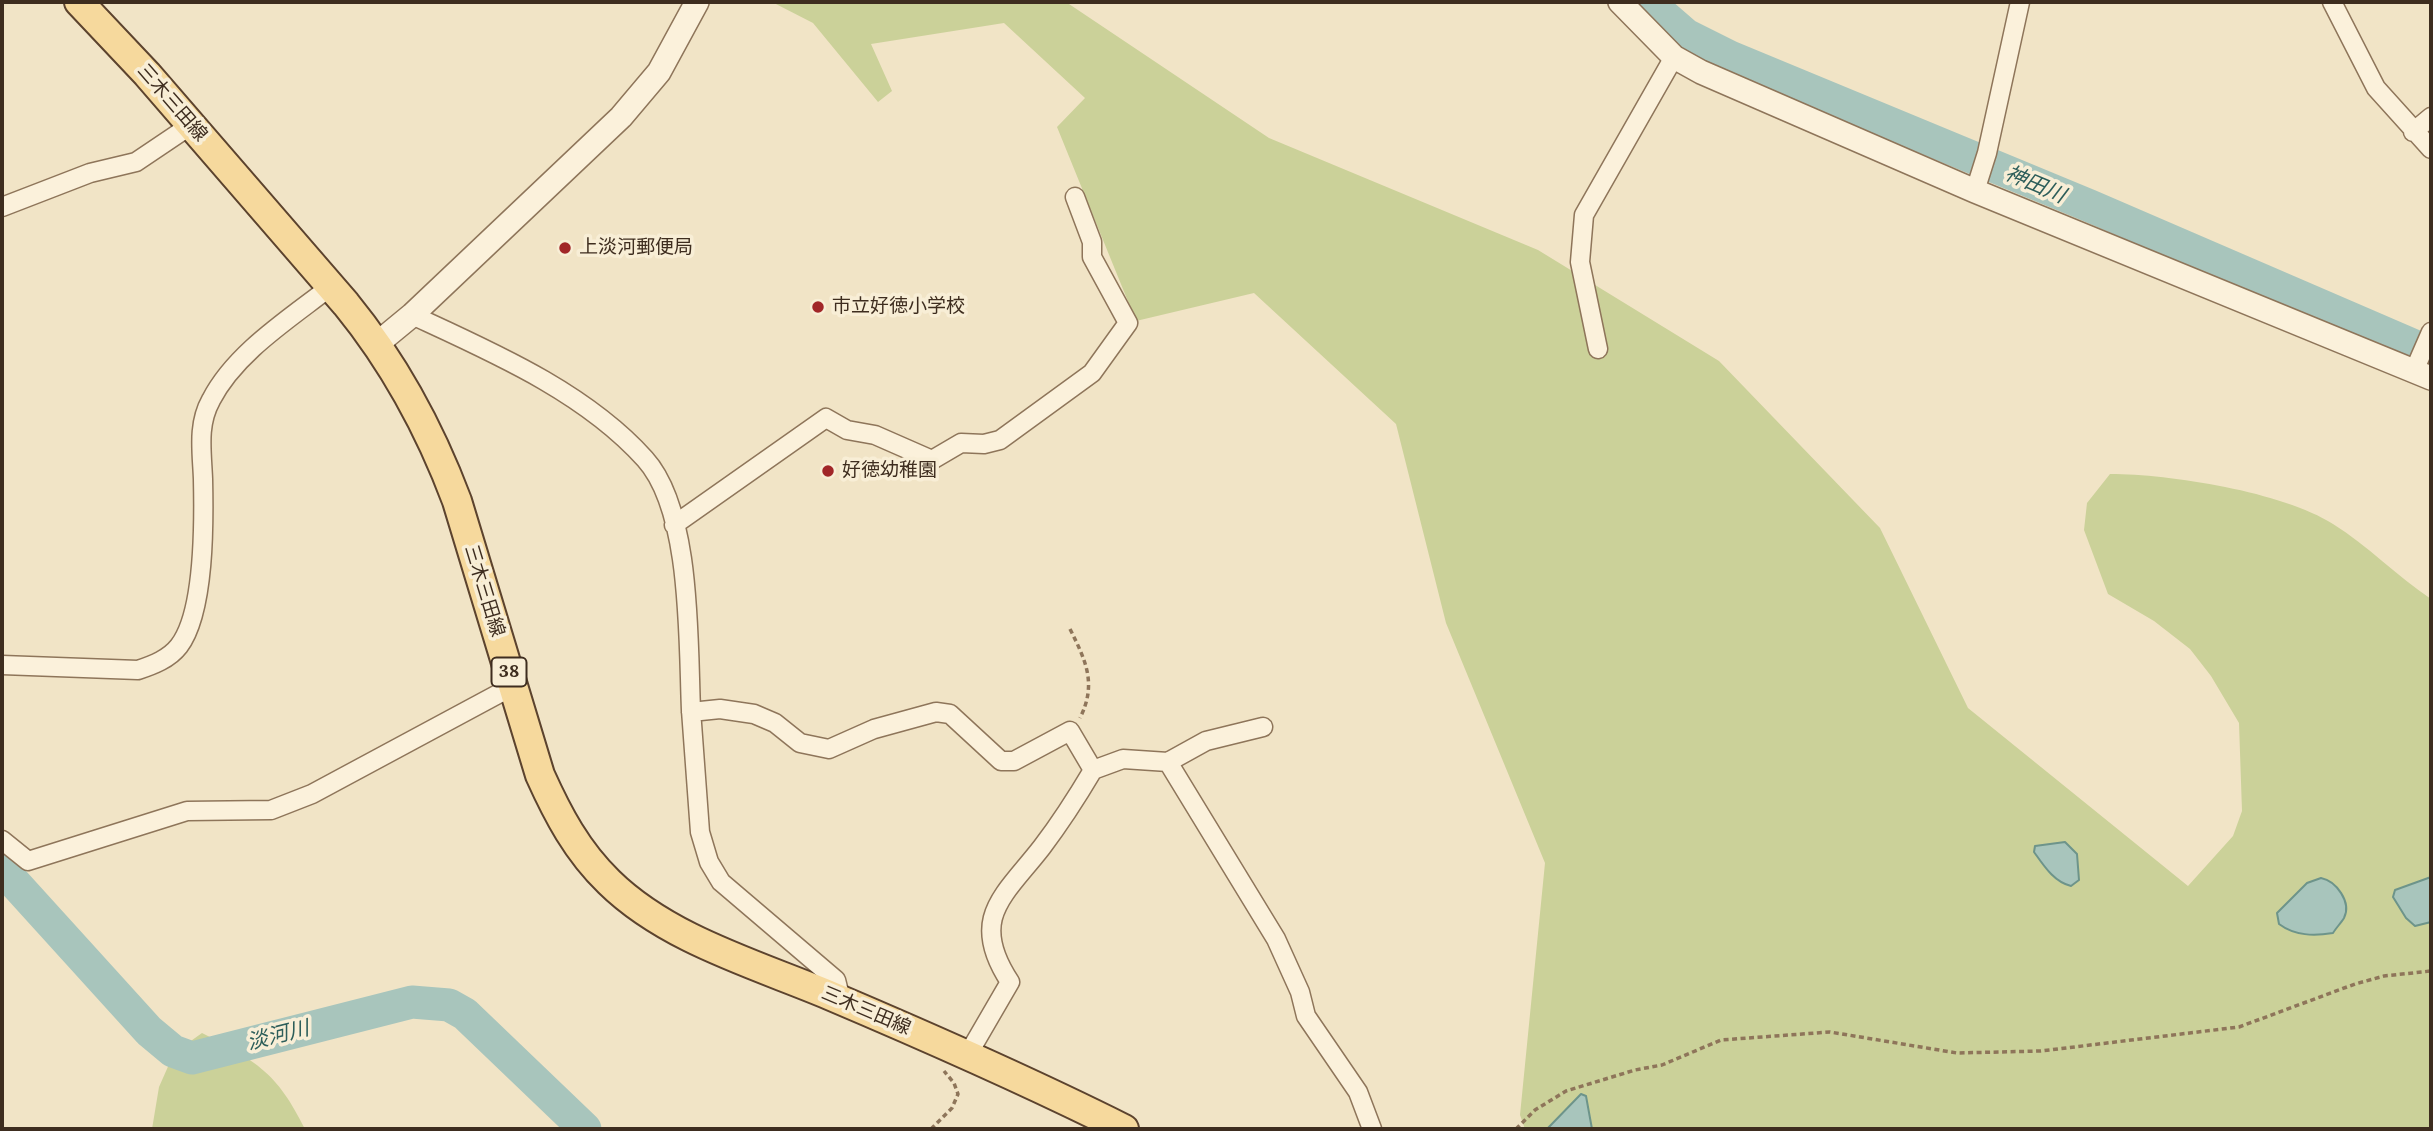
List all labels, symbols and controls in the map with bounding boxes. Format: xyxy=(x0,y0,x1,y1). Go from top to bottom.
street label: 三木三田線 xyxy=(132,60,212,146)
water label: 神田川 xyxy=(2001,161,2069,209)
place label: 上淡河郵便局 xyxy=(579,237,693,259)
marker: 上淡河郵便局 xyxy=(557,240,573,256)
place label: 市立好徳小学校 xyxy=(832,296,965,318)
marker: 市立好徳小学校 xyxy=(810,299,826,315)
place label: 好徳幼稚園 xyxy=(842,460,937,482)
marker: 好徳幼稚園 xyxy=(820,463,836,479)
street label: 三木三田線 xyxy=(459,542,509,640)
road number: 38 xyxy=(491,658,526,686)
street label: 三木三田線 xyxy=(818,982,914,1040)
water label: 淡河川 xyxy=(244,1016,312,1056)

